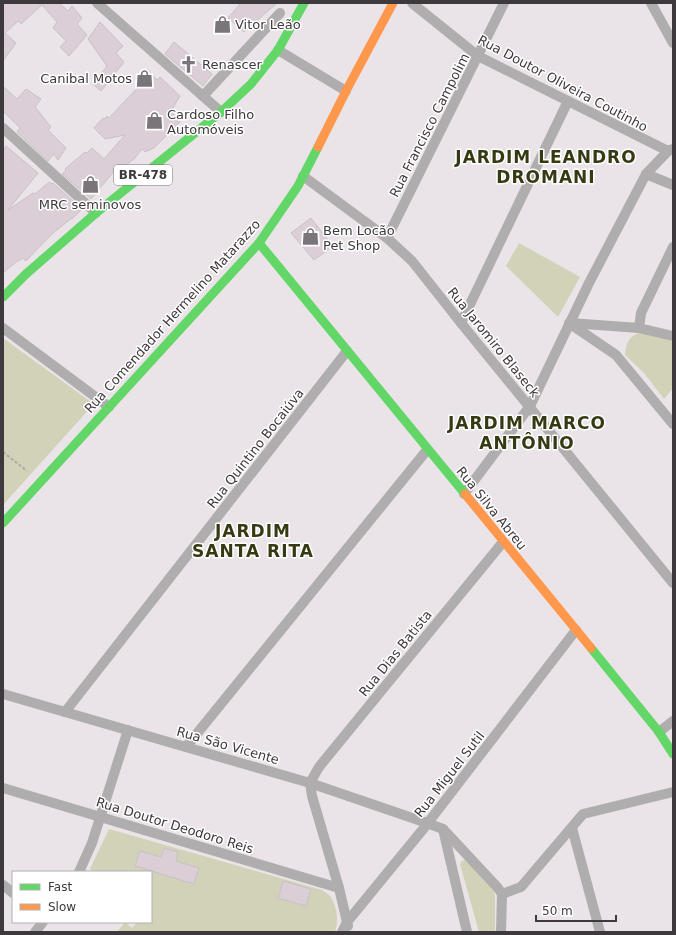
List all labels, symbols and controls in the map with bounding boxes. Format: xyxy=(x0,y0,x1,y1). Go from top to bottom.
shop icon: Vitor Leão xyxy=(212,14,232,34)
place label: Vitor Leão xyxy=(235,17,301,32)
street label: Rua Doutor Oliveira Coutinho xyxy=(475,32,650,135)
street label: Rua Francisco Campolim xyxy=(387,51,472,200)
church icon: Renascer xyxy=(179,54,199,74)
place label: Renascer xyxy=(202,57,263,72)
shop icon: Canibal Motos xyxy=(135,68,155,88)
place label: Canibal Motos xyxy=(40,71,132,86)
place label: Cardoso Filho Automóveis xyxy=(167,107,254,137)
shop icon: Cardoso Filho Automóveis xyxy=(144,111,164,131)
district label: JARDIM LEANDRO DROMANI xyxy=(454,147,637,187)
road number: BR-478 xyxy=(114,165,172,185)
shop icon: MRC seminovos xyxy=(80,175,100,195)
place label: MRC seminovos xyxy=(39,197,141,212)
street label: Rua Comendador Hermelino Matarazzo xyxy=(82,217,263,416)
place label: Bem Locão Pet Shop xyxy=(323,223,395,253)
shop icon: Bem Locão Pet Shop xyxy=(300,227,320,247)
street label: Rua Jaromiro Blaseck xyxy=(445,284,543,401)
street label: Rua Quintino Bocaiúva xyxy=(204,386,307,511)
district label: JARDIM MARCO ANTÔNIO xyxy=(447,413,606,453)
street label: Rua Silva Abreu xyxy=(454,464,530,553)
district label: JARDIM SANTA RITA xyxy=(192,521,314,561)
street label: Rua Dias Batista xyxy=(356,607,435,700)
street label: Rua São Vicente xyxy=(175,724,281,767)
street label: Rua Miguel Sutil xyxy=(411,728,488,820)
street label: Rua Doutor Deodoro Reis xyxy=(94,794,256,857)
legend xyxy=(12,871,152,923)
text: Fast xyxy=(48,880,72,894)
scale bar xyxy=(536,897,616,923)
text: Slow xyxy=(48,900,76,914)
text: 50 m xyxy=(542,904,573,918)

